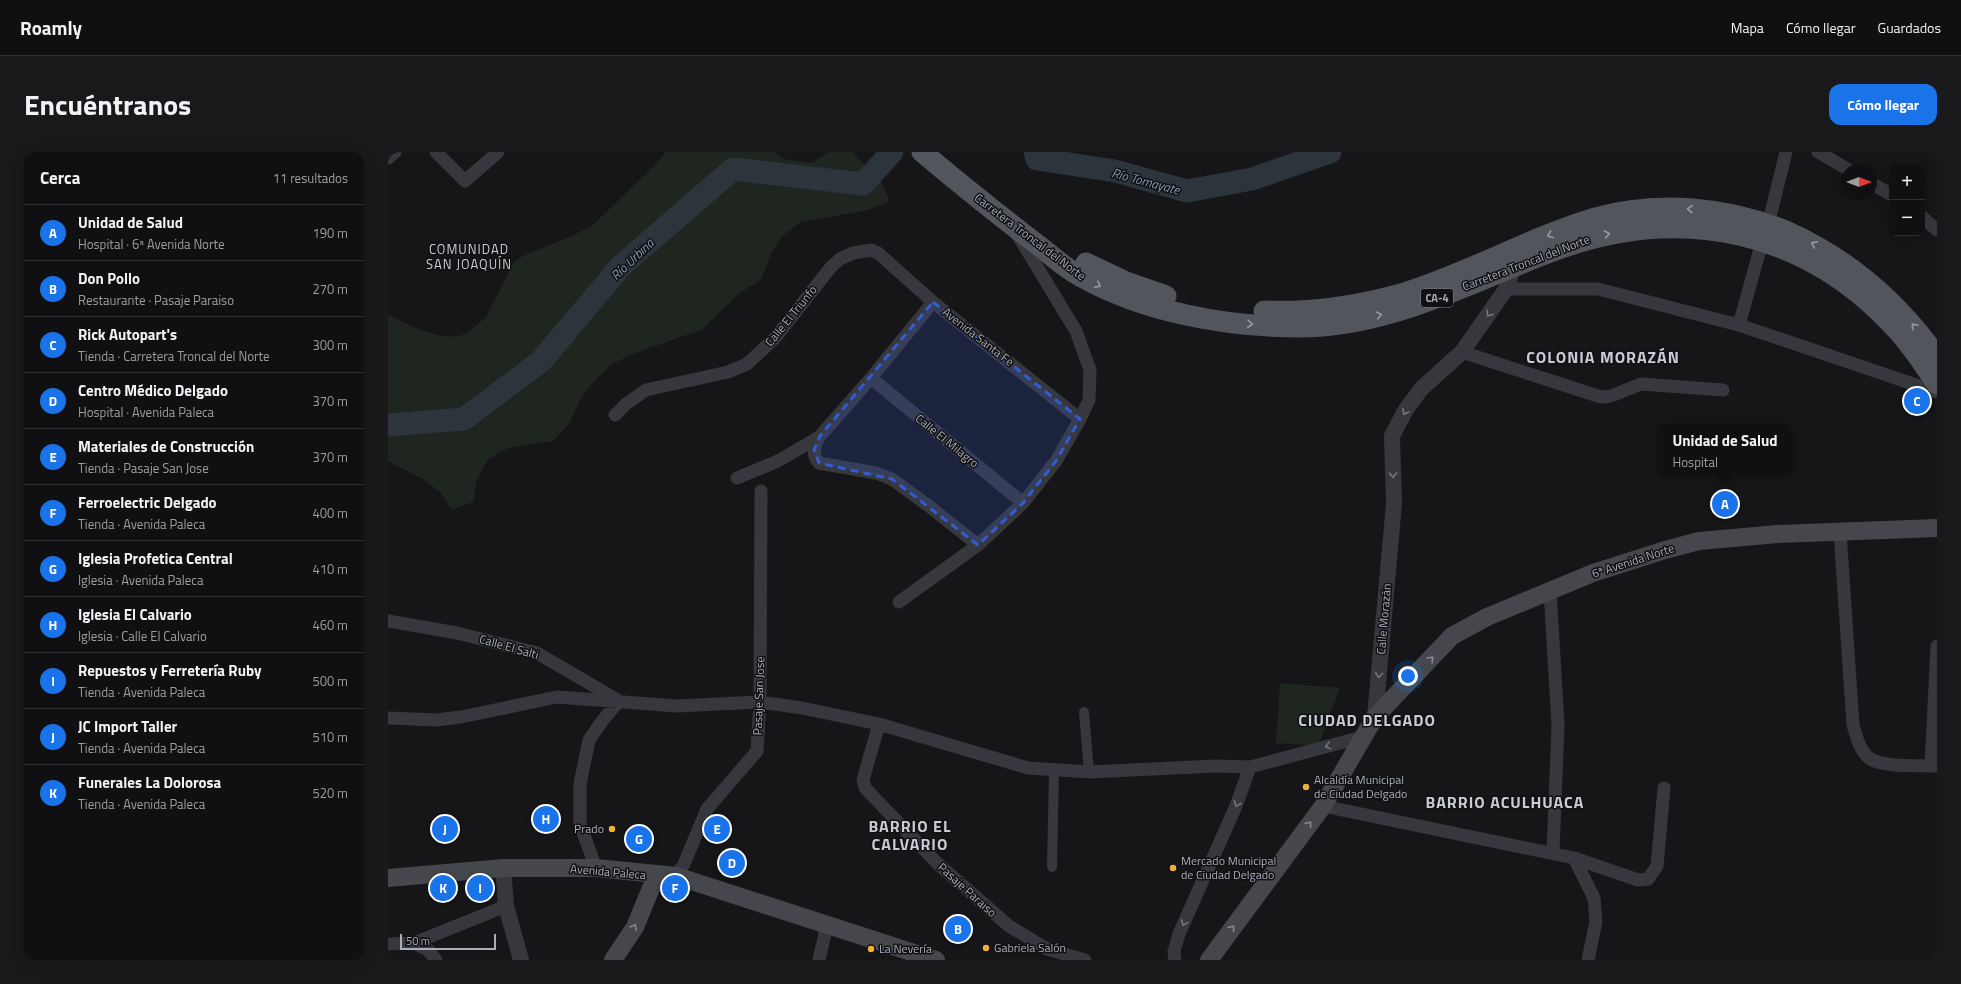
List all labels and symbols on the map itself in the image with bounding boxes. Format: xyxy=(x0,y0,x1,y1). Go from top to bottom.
water label: Río Tomayate xyxy=(1110,162,1183,200)
north arrow xyxy=(1841,164,1877,200)
street label: Carretera Troncal del Norte xyxy=(971,188,1090,285)
one-way arrow xyxy=(1687,204,1693,213)
street label: Carretera Troncal del Norte xyxy=(1459,229,1592,296)
one-way arrow xyxy=(1546,231,1553,239)
one-way arrow xyxy=(1604,231,1610,239)
water label: Río Urbina xyxy=(606,232,659,285)
district label: COMUNIDAD SAN JOAQUÍN xyxy=(426,239,512,274)
one-way arrow xyxy=(1810,241,1818,249)
street label: Calle El Triunfo xyxy=(760,281,821,350)
one-way arrow xyxy=(1094,281,1101,288)
road number: CA-4 xyxy=(1421,289,1453,307)
street label: Avenida Santa Fe xyxy=(938,302,1018,371)
one-way arrow xyxy=(1486,310,1494,317)
one-way arrow xyxy=(1375,311,1382,320)
one-way arrow xyxy=(1247,319,1253,328)
one-way arrow xyxy=(1912,323,1919,330)
district label: COLONIA MORAZÁN xyxy=(1526,345,1680,369)
pin: C xyxy=(1904,386,1930,416)
one-way arrow xyxy=(1402,408,1410,415)
street label: Calle El Milagro xyxy=(911,409,983,472)
one-way arrow xyxy=(1389,472,1397,478)
pin: A xyxy=(1712,489,1738,519)
street label: 6ª Avenida Norte xyxy=(1589,538,1676,583)
street label: Calle Morazán xyxy=(1371,583,1396,655)
street label: Calle El Salti xyxy=(477,629,541,664)
street label: Pasaje San Jose xyxy=(748,656,769,736)
one-way arrow xyxy=(1426,656,1434,664)
your location xyxy=(1398,666,1418,686)
one-way arrow xyxy=(1374,672,1383,678)
district label: CIUDAD DELGADO xyxy=(1298,708,1436,732)
one-way arrow xyxy=(1325,741,1332,750)
place label: Alcaldía Municipal de Ciudad Delgado xyxy=(1314,770,1407,803)
marker: Alcaldía Municipal de Ciudad Delgado xyxy=(1301,782,1311,792)
district label: BARRIO ACULHUACA xyxy=(1426,790,1584,814)
one-way arrow xyxy=(1233,800,1241,807)
pin: H xyxy=(533,804,559,834)
pin: J xyxy=(432,814,458,844)
pin: E xyxy=(704,814,730,844)
district label: BARRIO EL CALVARIO xyxy=(868,814,952,856)
place label: Prado xyxy=(574,819,604,838)
one-way arrow xyxy=(1304,821,1311,828)
marker: Prado xyxy=(607,824,617,834)
pin: G xyxy=(626,824,652,854)
pin: D xyxy=(719,848,745,878)
place label: Mercado Municipal de Ciudad Delgado xyxy=(1181,851,1276,884)
street label: Pasaje Paraiso xyxy=(934,858,1001,921)
street label: Avenida Paleca xyxy=(569,859,647,884)
marker: Mercado Municipal de Ciudad Delgado xyxy=(1168,863,1178,873)
pin: K xyxy=(430,873,456,903)
pin: I xyxy=(467,873,493,903)
pin: F xyxy=(662,873,688,903)
pin: B xyxy=(945,914,971,944)
one-way arrow xyxy=(1181,918,1189,926)
one-way arrow xyxy=(630,924,637,931)
one-way arrow xyxy=(1227,926,1234,933)
scale bar xyxy=(400,932,496,951)
place label: Gabriela Salón xyxy=(994,938,1066,957)
place label: La Nevería xyxy=(879,939,932,958)
marker: Gabriela Salón xyxy=(981,943,991,953)
marker: La Nevería xyxy=(866,944,876,954)

